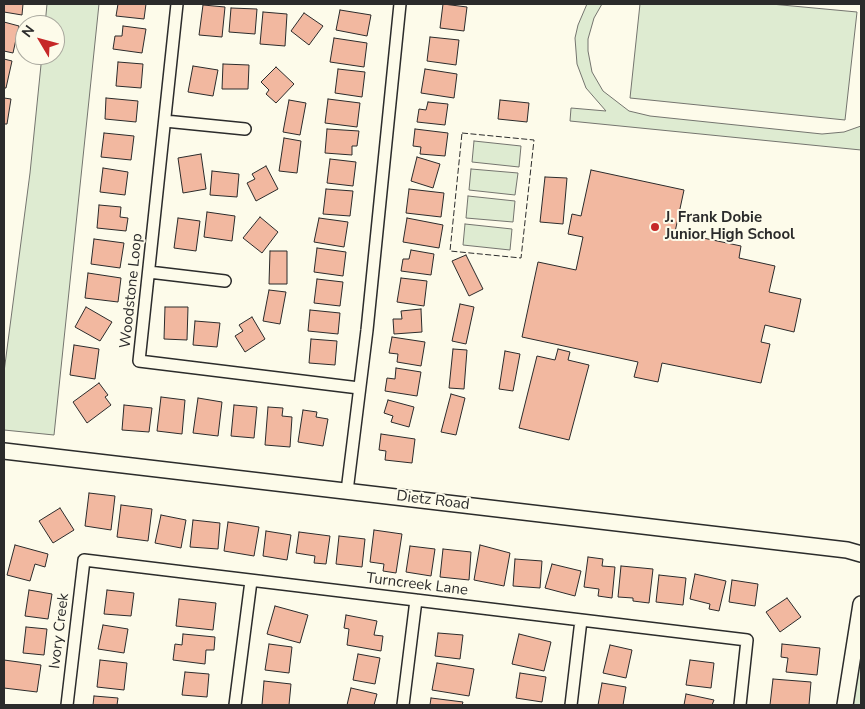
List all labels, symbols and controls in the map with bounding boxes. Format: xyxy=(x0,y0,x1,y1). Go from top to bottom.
north arrow xyxy=(15,15,65,65)
text: N xyxy=(18,21,39,41)
place label: J. Frank Dobie Junior High School xyxy=(665,209,795,244)
marker: J. Frank Dobie Junior High School xyxy=(649,221,661,233)
street label: Woodstone Loop xyxy=(117,233,147,349)
street label: Dietz Road xyxy=(395,488,471,514)
street label: Turncreek Lane xyxy=(365,570,469,600)
street label: Ivory Creek xyxy=(46,592,74,670)

